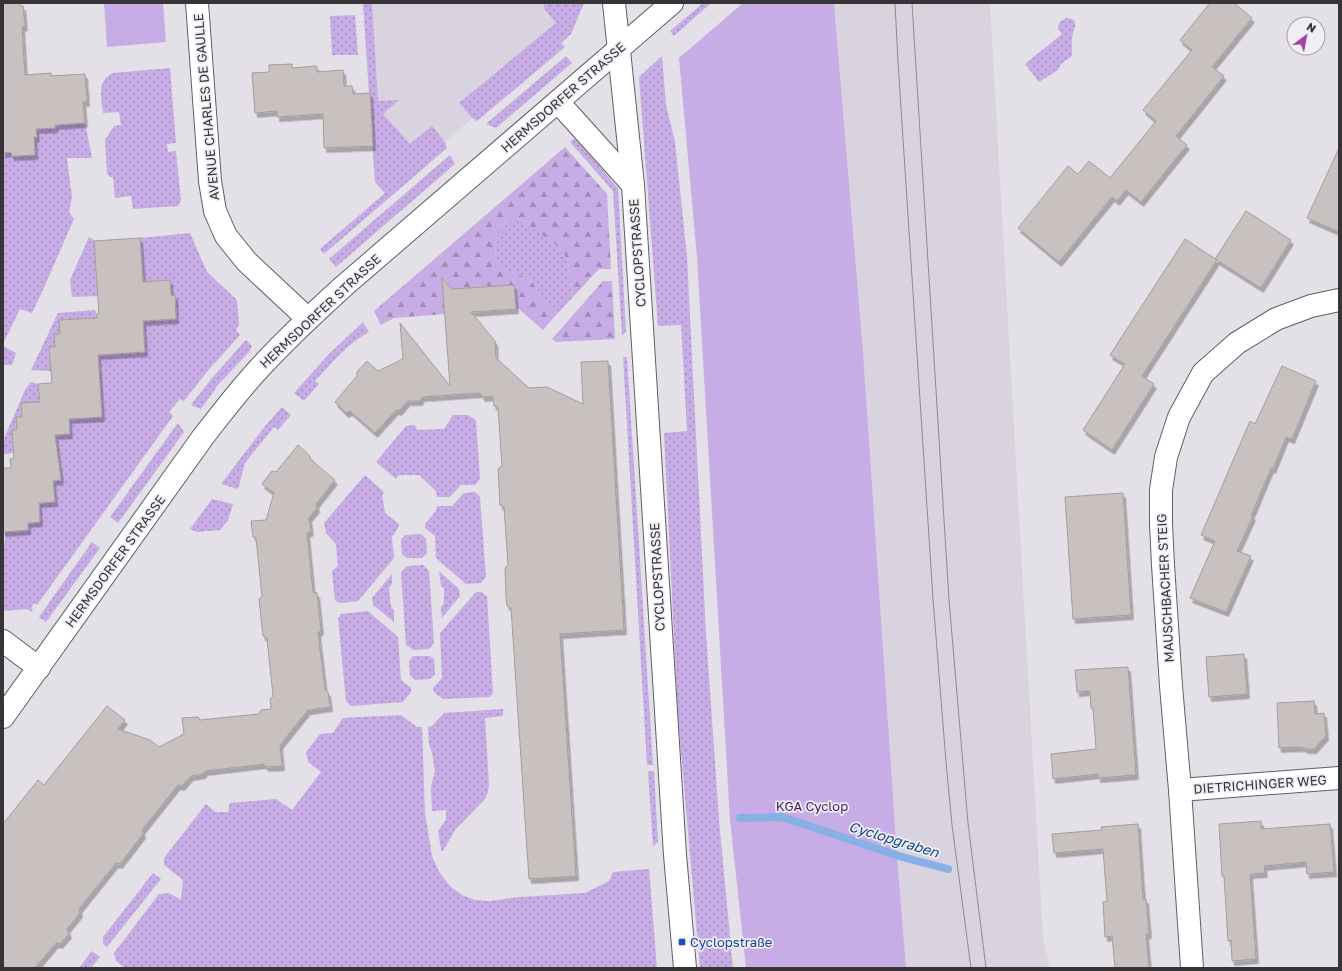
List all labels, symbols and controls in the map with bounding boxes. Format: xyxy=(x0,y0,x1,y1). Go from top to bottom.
street label: AVENUE CHARLES DE GAULLE xyxy=(190,13,222,201)
north arrow xyxy=(1286,16,1326,56)
text: N xyxy=(1305,19,1319,35)
street label: HERMSDORFER STRASSE xyxy=(497,39,629,155)
street label: CYCLOPSTRASSE xyxy=(625,198,649,308)
street label: HERMSDORFER STRASSE xyxy=(256,251,384,371)
street label: HERMSDORFER STRASSE xyxy=(62,492,168,630)
street label: MAUSCHBACHER STEIG xyxy=(1153,513,1177,663)
street label: CYCLOPSTRASSE xyxy=(646,522,668,632)
street label: DIETRICHINGER WEG xyxy=(1193,771,1327,797)
park label: KGA Cyclop xyxy=(776,798,848,814)
water label: Cyclopgraben xyxy=(847,817,942,861)
place label: Cyclopstraße xyxy=(690,934,772,950)
marker: Cyclopstraße xyxy=(677,937,687,947)

